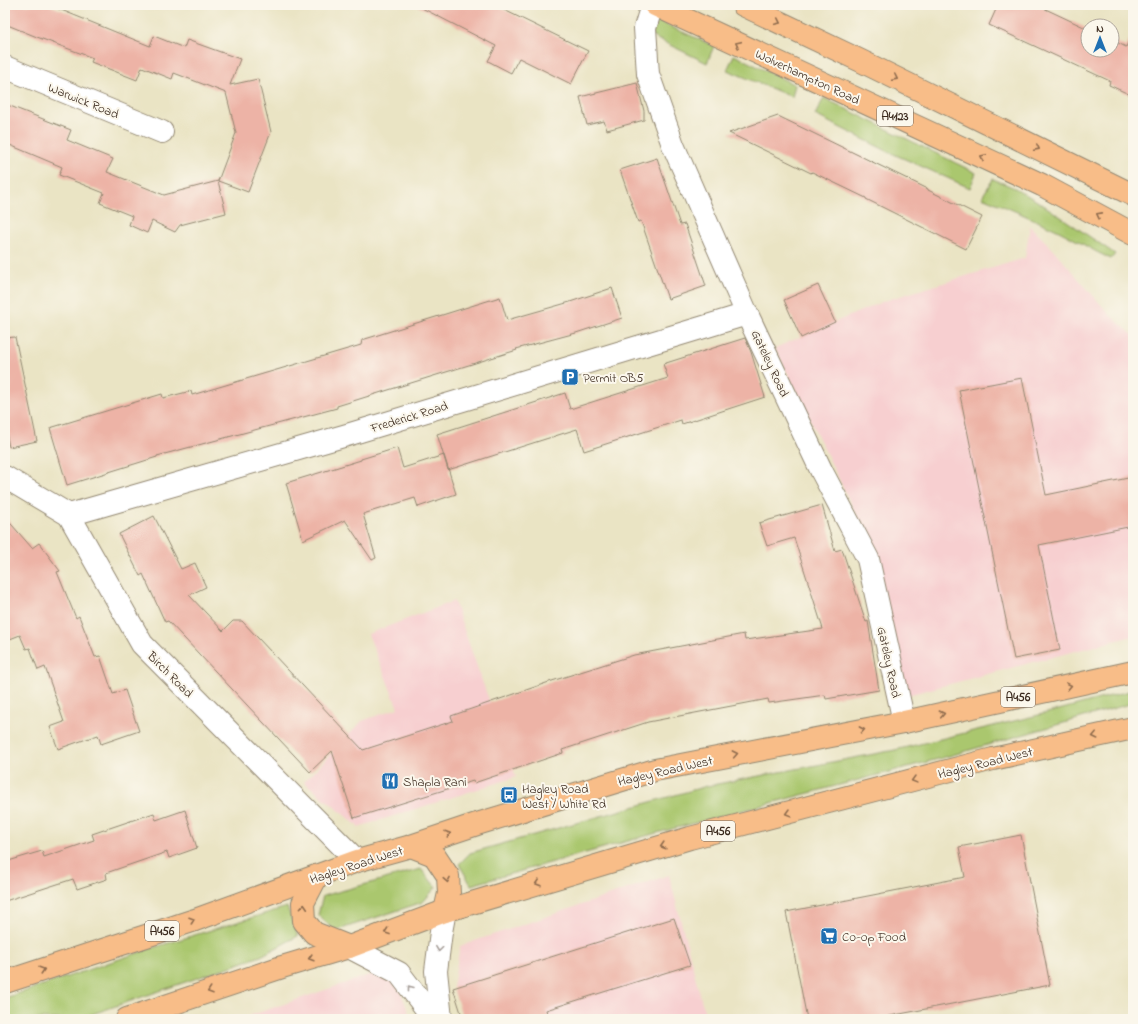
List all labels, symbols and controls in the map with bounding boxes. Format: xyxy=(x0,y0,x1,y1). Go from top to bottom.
one-way arrow xyxy=(774,17,781,25)
north arrow xyxy=(1080,18,1120,58)
text: N xyxy=(1096,21,1104,37)
one-way arrow xyxy=(734,41,742,49)
street label: Wolverhampton Road xyxy=(752,45,863,110)
one-way arrow xyxy=(891,73,899,81)
street label: Warwick Road xyxy=(45,79,122,125)
road number: A4123 xyxy=(877,106,913,126)
one-way arrow xyxy=(1033,143,1040,151)
one-way arrow xyxy=(979,154,987,162)
one-way arrow xyxy=(1096,213,1103,220)
street label: Gateley Road xyxy=(745,327,794,401)
parking icon: Permit OB5 xyxy=(560,367,580,387)
place label: Permit OB5 xyxy=(583,369,644,388)
street label: Frederick Road xyxy=(368,396,451,438)
street label: Gateley Road xyxy=(871,625,905,700)
street label: Birch Road xyxy=(142,647,198,703)
one-way arrow xyxy=(1066,682,1072,690)
road number: A456 xyxy=(1001,687,1035,707)
one-way arrow xyxy=(939,710,945,718)
one-way arrow xyxy=(859,726,866,734)
one-way arrow xyxy=(1092,732,1098,740)
street label: Hagley Road West xyxy=(936,742,1035,785)
street label: Hagley Road West xyxy=(616,751,715,793)
one-way arrow xyxy=(732,751,738,759)
restaurant icon: Shapla Rani xyxy=(380,771,400,791)
place label: Shapla Rani xyxy=(403,773,467,792)
one-way arrow xyxy=(911,775,918,783)
place label: Hagley Road West / White Rd xyxy=(522,780,607,814)
bus stop icon: Hagley Road West / White Rd xyxy=(499,785,519,805)
one-way arrow xyxy=(785,808,792,816)
road number: A456 xyxy=(701,821,735,841)
one-way arrow xyxy=(444,830,451,838)
street label: Hagley Road West xyxy=(307,841,406,890)
one-way arrow xyxy=(660,841,667,850)
one-way arrow xyxy=(443,876,451,883)
one-way arrow xyxy=(535,878,542,887)
one-way arrow xyxy=(300,904,308,910)
one-way arrow xyxy=(188,917,195,925)
road number: A456 xyxy=(145,921,179,941)
supermarket icon: Co-op Food xyxy=(819,926,839,946)
one-way arrow xyxy=(384,928,391,936)
place label: Co-op Food xyxy=(842,928,907,947)
one-way arrow xyxy=(435,946,444,952)
one-way arrow xyxy=(308,953,315,962)
one-way arrow xyxy=(38,966,45,975)
one-way arrow xyxy=(207,986,214,995)
one-way arrow xyxy=(408,986,415,993)

